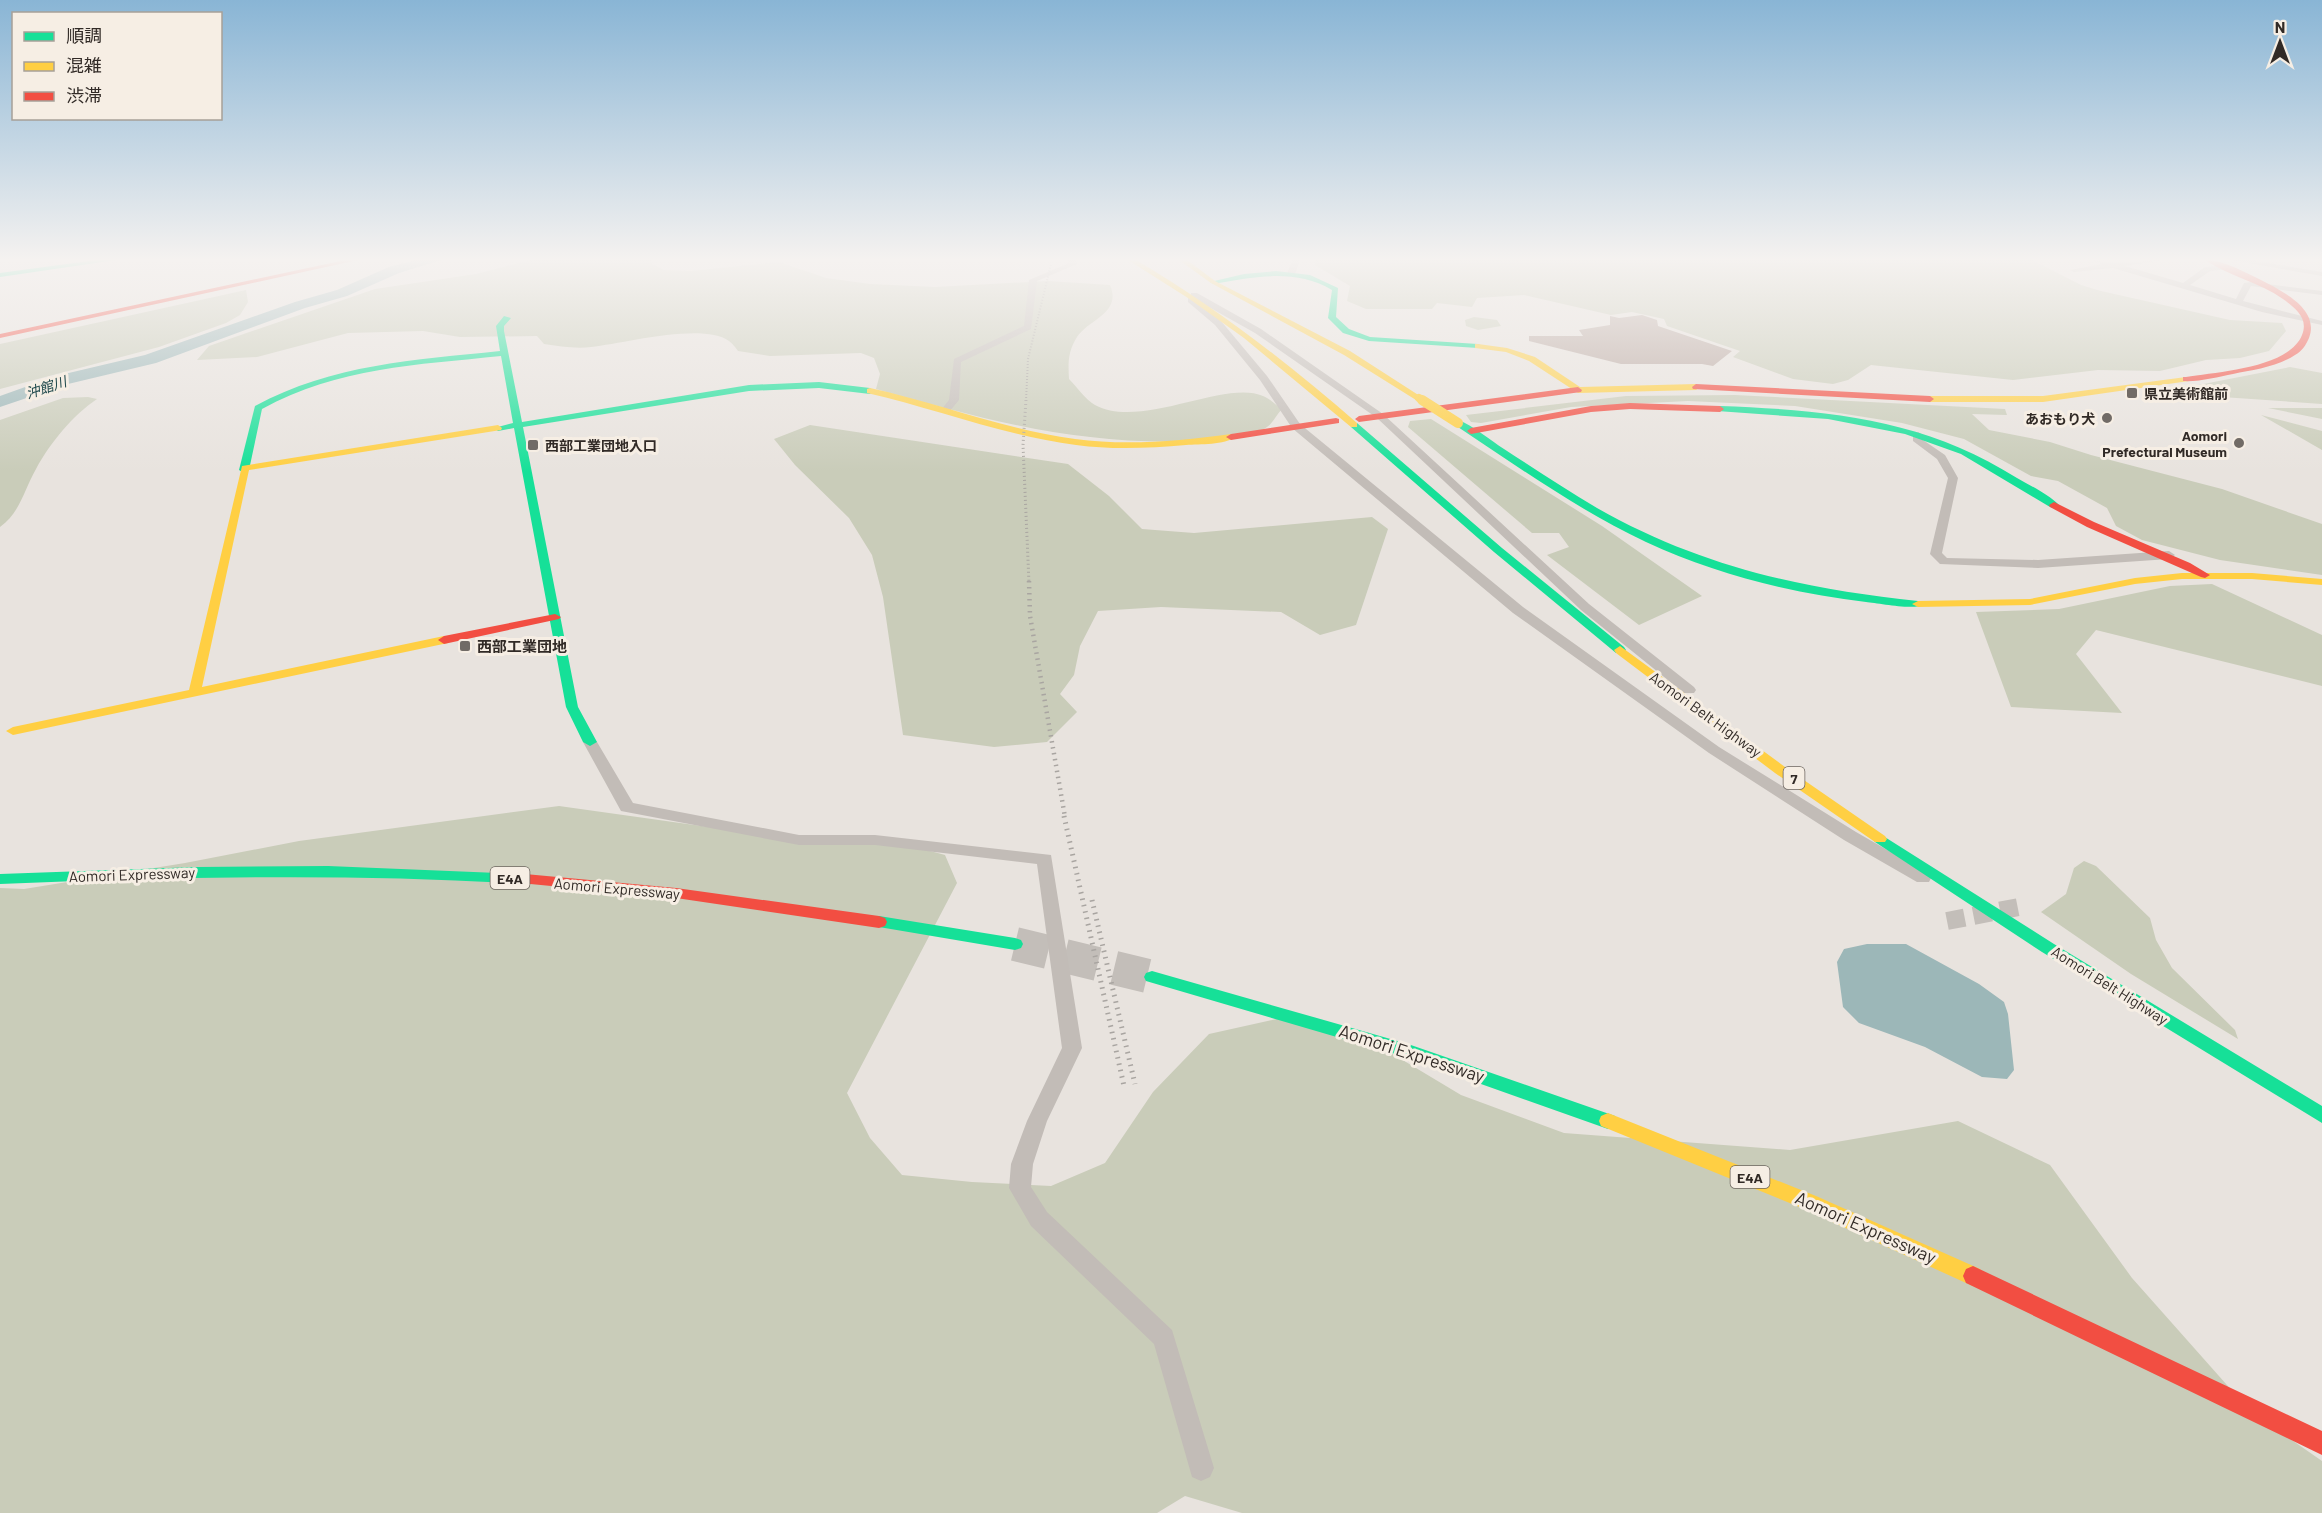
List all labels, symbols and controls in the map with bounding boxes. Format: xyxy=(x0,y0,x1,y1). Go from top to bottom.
legend xyxy=(12,12,222,120)
north arrow xyxy=(2250,12,2310,72)
text: N xyxy=(2275,17,2285,36)
text: 順調 xyxy=(66,24,102,46)
text: 混雑 xyxy=(66,54,102,76)
text: 渋滞 xyxy=(66,84,102,106)
water label: 沖館川 xyxy=(23,372,71,402)
place label: 県立美術館前 xyxy=(2144,385,2228,402)
marker: 県立美術館前 xyxy=(2125,386,2139,400)
place label: あおもり犬 xyxy=(2025,410,2095,427)
marker: あおもり犬 xyxy=(2100,411,2114,425)
place label: Aomori Prefectural Museum xyxy=(2102,427,2227,460)
marker: Aomori Prefectural Museum xyxy=(2232,436,2246,450)
place label: 西部工業団地入口 xyxy=(545,437,657,454)
marker: 西部工業団地入口 xyxy=(526,438,540,452)
place label: 西部工業団地 xyxy=(477,637,567,655)
marker: 西部工業団地 xyxy=(458,639,472,653)
street label: Aomori Belt Highway xyxy=(1647,667,1766,761)
road number: 7 xyxy=(1784,767,1804,789)
street label: Aomori Expressway xyxy=(68,863,196,885)
road number: E4A xyxy=(490,867,530,889)
street label: Aomori Expressway xyxy=(553,874,681,902)
street label: Aomori Belt Highway xyxy=(2048,942,2172,1028)
street label: Aomori Expressway xyxy=(1336,1019,1488,1087)
road number: E4A xyxy=(1730,1166,1770,1188)
street label: Aomori Expressway xyxy=(1792,1186,1940,1268)

